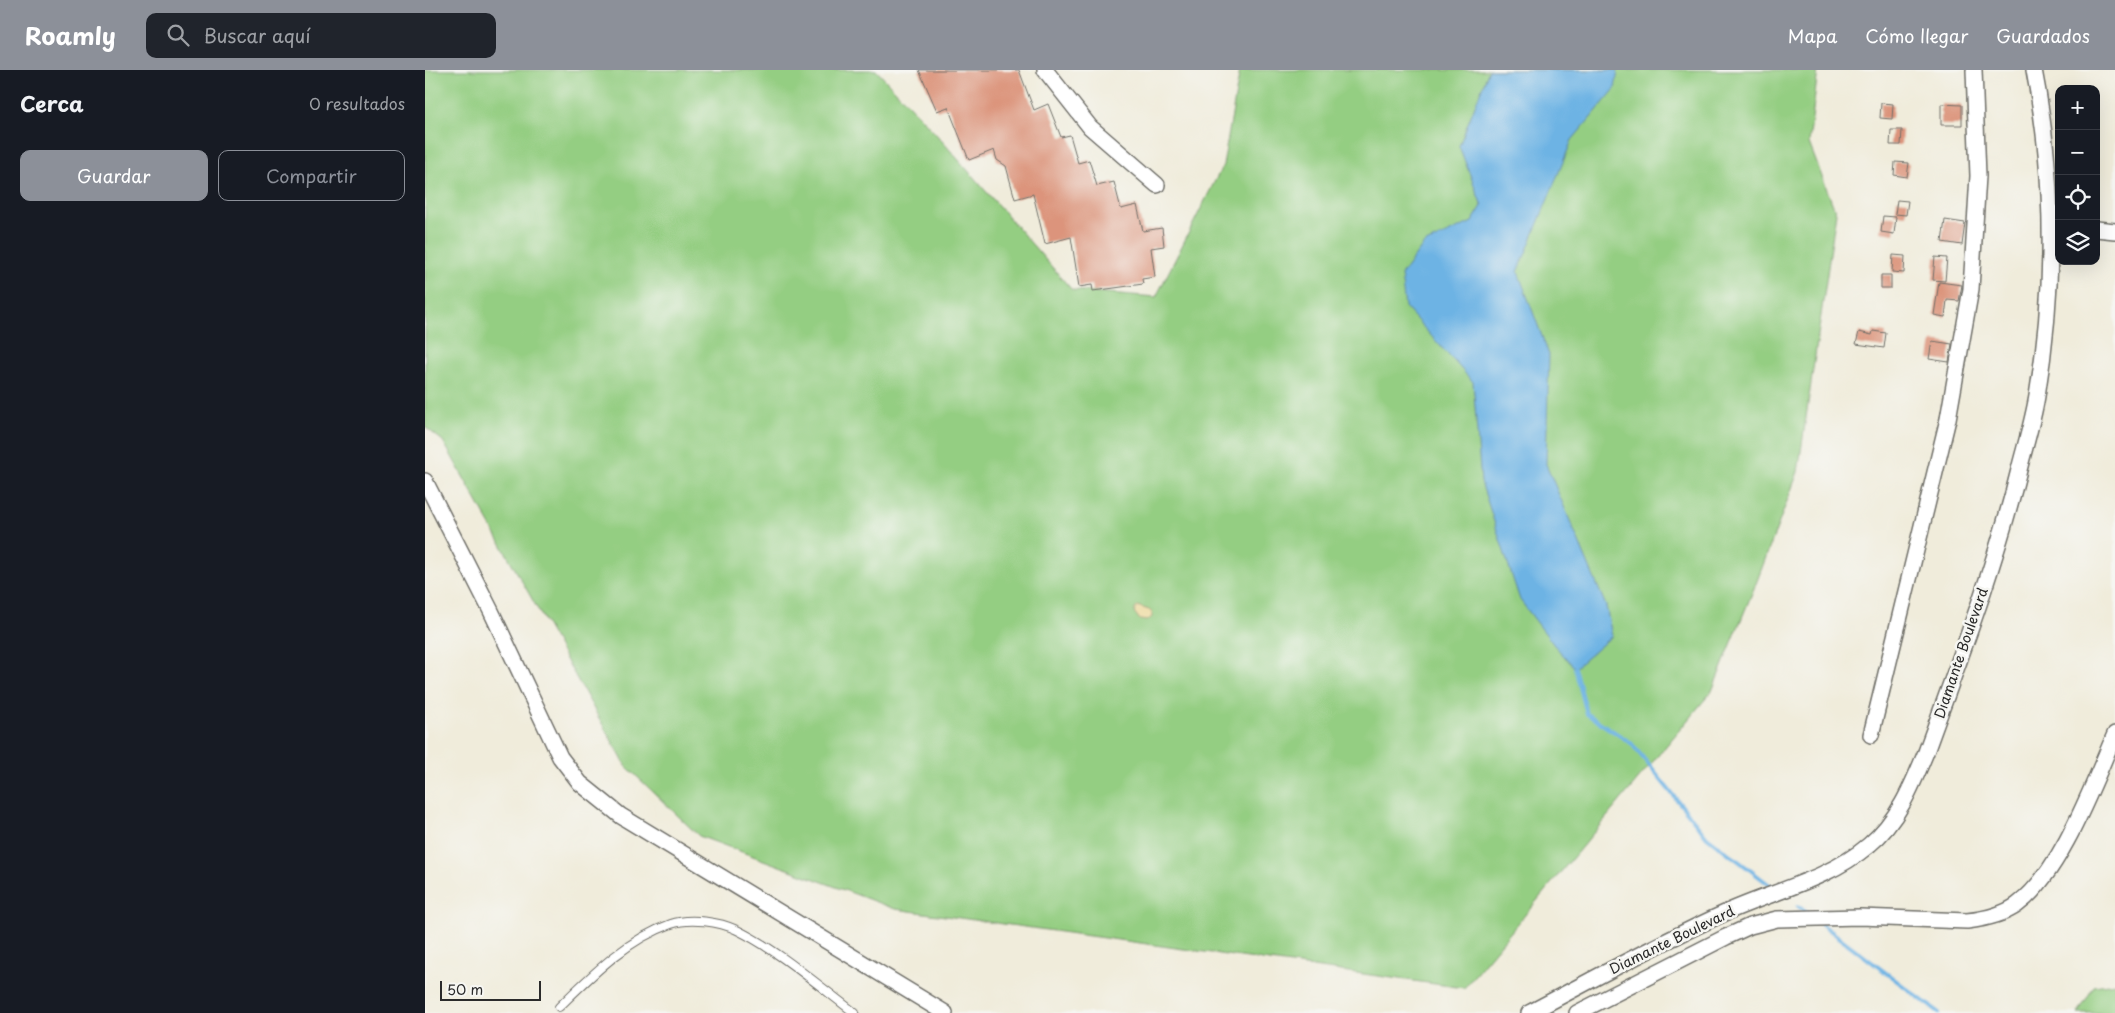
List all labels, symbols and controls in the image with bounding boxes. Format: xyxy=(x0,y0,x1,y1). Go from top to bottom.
search box xyxy=(146,13,496,58)
text: Roamly xyxy=(25,17,116,53)
icon: search xyxy=(164,21,192,49)
text: Buscar aquí xyxy=(204,21,311,49)
text: Mapa xyxy=(1788,22,1837,49)
text: Cómo llegar xyxy=(1865,22,1968,49)
text: Guardados xyxy=(1996,22,2090,49)
map controls xyxy=(2055,85,2100,265)
button: + xyxy=(2055,85,2100,130)
text: Cerca xyxy=(20,87,84,119)
text: 0 resultados xyxy=(309,91,405,115)
button: − xyxy=(2055,130,2100,175)
button: Guardar xyxy=(20,150,208,201)
button: Compartir xyxy=(218,150,405,201)
button: locate xyxy=(2055,175,2100,220)
button: layers xyxy=(2055,220,2100,265)
street label: Diamante Boulevard xyxy=(1928,584,1993,721)
street label: Diamante Boulevard xyxy=(1606,900,1738,979)
scale bar xyxy=(440,978,541,1001)
text: 50 m xyxy=(447,979,483,1000)

